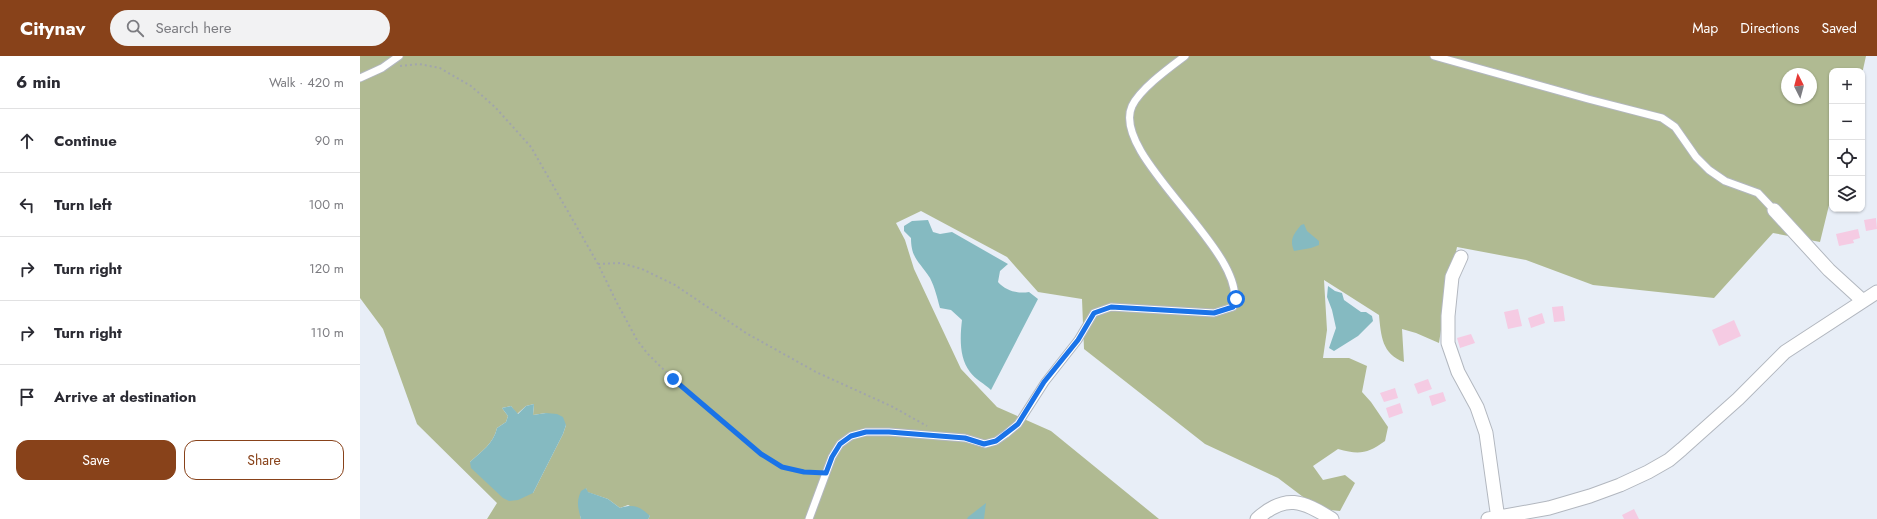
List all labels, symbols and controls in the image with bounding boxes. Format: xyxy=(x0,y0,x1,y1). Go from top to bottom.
search box xyxy=(110,10,390,46)
text: Citynav xyxy=(20,15,86,42)
icon: search xyxy=(124,17,146,39)
text: Search here xyxy=(156,17,231,39)
text: Map xyxy=(1692,18,1718,38)
text: Directions xyxy=(1740,18,1800,38)
text: Saved xyxy=(1822,18,1857,38)
north arrow xyxy=(1781,68,1817,104)
map controls xyxy=(1829,68,1865,212)
button: + xyxy=(1829,68,1865,104)
text: 6 min xyxy=(16,70,61,94)
text: Walk · 420 m xyxy=(269,73,344,92)
button: − xyxy=(1829,104,1865,140)
icon: ahead xyxy=(16,130,38,152)
text: Continue xyxy=(54,130,117,152)
text: 90 m xyxy=(315,131,344,150)
button: locate xyxy=(1829,140,1865,176)
button: layers xyxy=(1829,176,1865,212)
icon: left xyxy=(16,194,38,216)
text: Turn left xyxy=(54,194,112,216)
text: 100 m xyxy=(309,195,344,214)
icon: right xyxy=(16,258,38,280)
text: Turn right xyxy=(54,258,122,280)
text: 120 m xyxy=(309,259,344,278)
route start xyxy=(1227,290,1245,308)
icon: right xyxy=(16,322,38,344)
text: Turn right xyxy=(54,322,122,344)
text: 110 m xyxy=(310,323,344,342)
route end xyxy=(664,370,682,388)
icon: arrive xyxy=(16,386,38,408)
text: Arrive at destination xyxy=(54,386,196,408)
button: Save xyxy=(16,440,176,480)
button: Share xyxy=(184,440,344,480)

